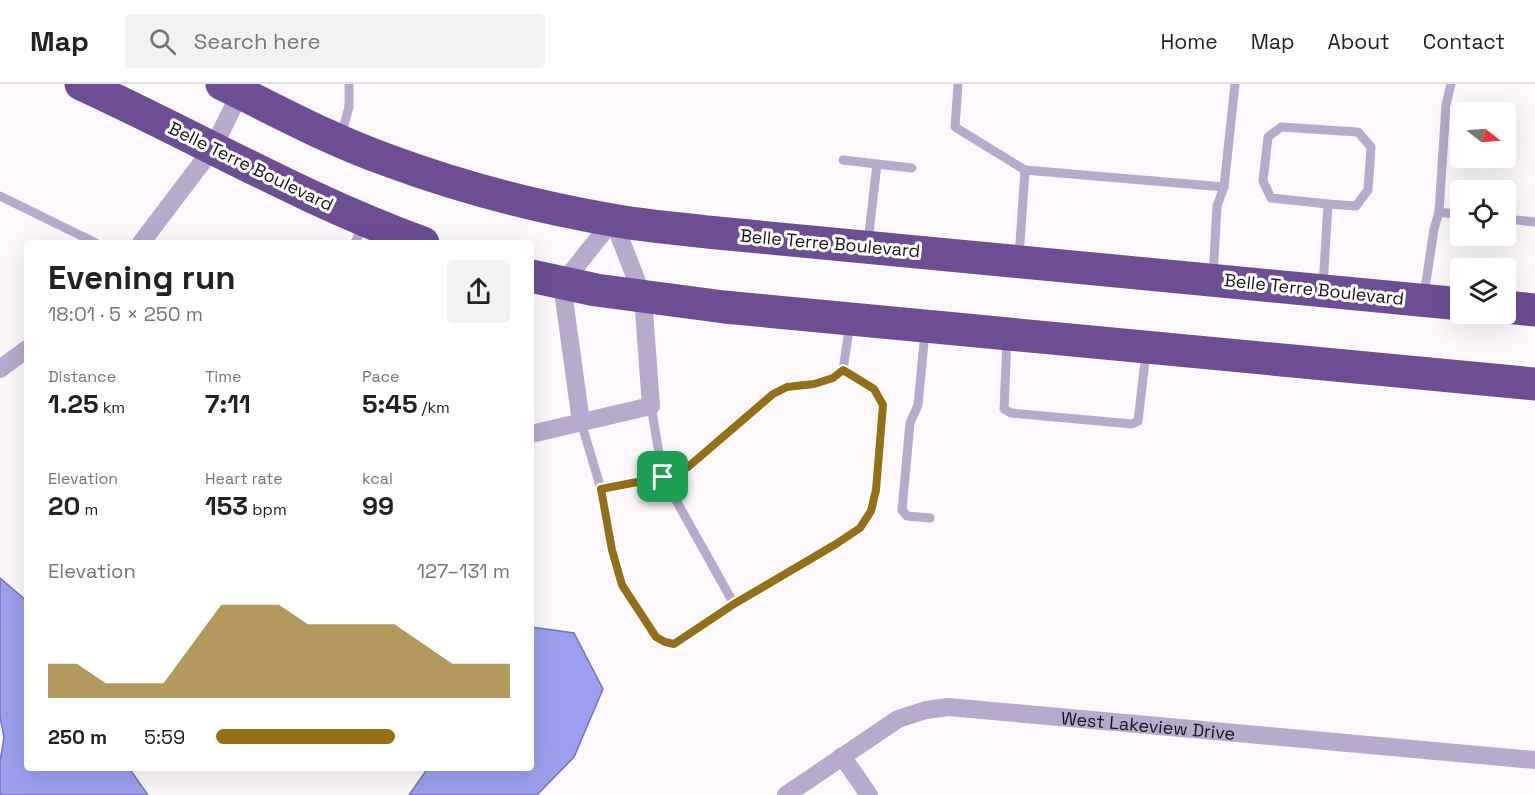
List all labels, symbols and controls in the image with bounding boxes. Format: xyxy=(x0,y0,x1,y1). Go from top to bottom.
search box xyxy=(125,14,545,68)
text: Map xyxy=(30,23,89,59)
icon: search xyxy=(146,25,179,58)
text: Search here xyxy=(194,27,321,55)
text: Home xyxy=(1160,28,1218,55)
text: Map xyxy=(1251,28,1295,55)
text: About xyxy=(1328,28,1390,55)
text: Contact xyxy=(1423,28,1505,55)
north arrow xyxy=(1450,102,1516,168)
map controls xyxy=(1450,102,1516,324)
street label: Belle Terre Boulevard xyxy=(165,116,337,216)
button: locate xyxy=(1450,180,1516,246)
street label: Belle Terre Boulevard xyxy=(739,224,921,262)
text: Evening run xyxy=(48,257,236,299)
button: layers xyxy=(1450,258,1516,324)
button: share xyxy=(447,260,510,323)
street label: Belle Terre Boulevard xyxy=(1223,268,1405,310)
text: 18:01 · 5 × 250 m xyxy=(48,301,203,327)
text: Distance xyxy=(48,366,116,387)
text: Time xyxy=(205,366,241,387)
text: Pace xyxy=(362,366,399,387)
text: 1.25 xyxy=(48,387,99,421)
text: 7:11 xyxy=(205,387,251,421)
text: 5:45 xyxy=(362,387,417,421)
text: km xyxy=(99,397,125,418)
text: /km xyxy=(417,397,450,418)
pin xyxy=(637,451,688,502)
icon: arrive xyxy=(646,460,679,493)
text: Elevation xyxy=(48,468,118,489)
text: Heart rate xyxy=(205,468,283,489)
text: kcal xyxy=(362,468,393,489)
text: 20 xyxy=(48,489,80,523)
text: 153 xyxy=(205,489,248,523)
text: 99 xyxy=(362,489,394,523)
text: m xyxy=(80,499,98,520)
text: bpm xyxy=(248,499,287,520)
text: Elevation xyxy=(48,558,136,584)
text: 127–131 m xyxy=(417,558,510,584)
street label: West Lakeview Drive xyxy=(1060,706,1236,744)
text: 250 m xyxy=(48,724,107,750)
text: 5:59 xyxy=(144,724,185,750)

